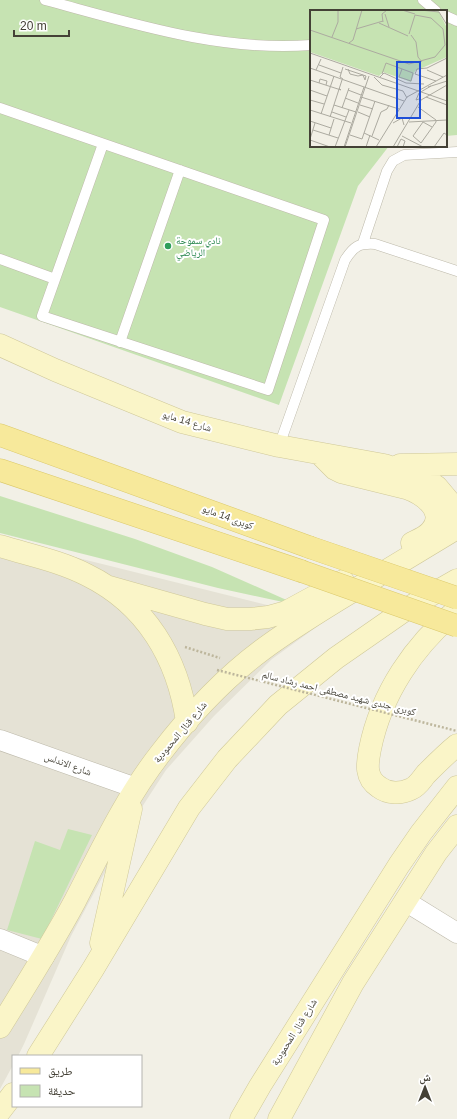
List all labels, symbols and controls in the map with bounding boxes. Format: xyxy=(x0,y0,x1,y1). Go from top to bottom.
inset map xyxy=(310,10,447,147)
scale bar xyxy=(14,12,69,38)
text: 20 m xyxy=(20,19,47,33)
place label: نادي سموحة الرياضي xyxy=(176,235,221,260)
marker: نادي سموحة الرياضي xyxy=(163,241,173,251)
street label: شارع 14 مايو xyxy=(161,408,213,435)
street label: كوبرى 14 مايو xyxy=(201,503,255,532)
street label: كوبرى جندى شهيد مصطفى احمد رشاد سالم xyxy=(261,669,417,719)
street label: شارع قنال المحمودية xyxy=(151,699,210,765)
street label: شارع الاندلس xyxy=(43,750,93,779)
street label: شارع قنال المحمودية xyxy=(269,996,320,1068)
legend xyxy=(12,1055,142,1107)
text: طريق xyxy=(48,1064,73,1078)
north arrow xyxy=(405,1067,445,1107)
text: ش xyxy=(419,1071,431,1085)
text: حديقة xyxy=(48,1084,76,1098)

